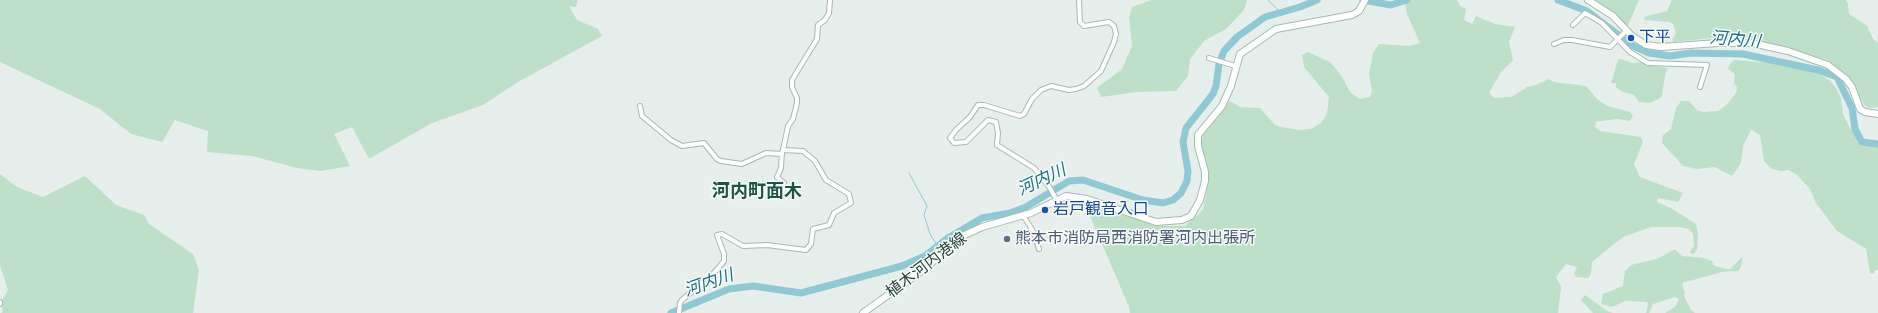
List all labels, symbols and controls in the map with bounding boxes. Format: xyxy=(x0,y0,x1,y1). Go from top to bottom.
place label: 下平 xyxy=(1639,28,1671,48)
water label: 河内川 xyxy=(1709,29,1761,53)
marker: 下平 xyxy=(1626,33,1636,43)
water label: 河内川 xyxy=(1015,161,1069,201)
district label: 河内町面木 xyxy=(712,182,802,204)
place label: 岩戸観音入口 xyxy=(1053,200,1149,220)
marker: 岩戸観音入口 xyxy=(1040,205,1050,215)
street label: 植木河内港線 xyxy=(883,229,971,303)
place label: 熊本市消防局西消防署河内出張所 xyxy=(1015,229,1255,249)
marker: 熊本市消防局西消防署河内出張所 xyxy=(1002,234,1012,244)
water label: 河内川 xyxy=(682,266,736,302)

